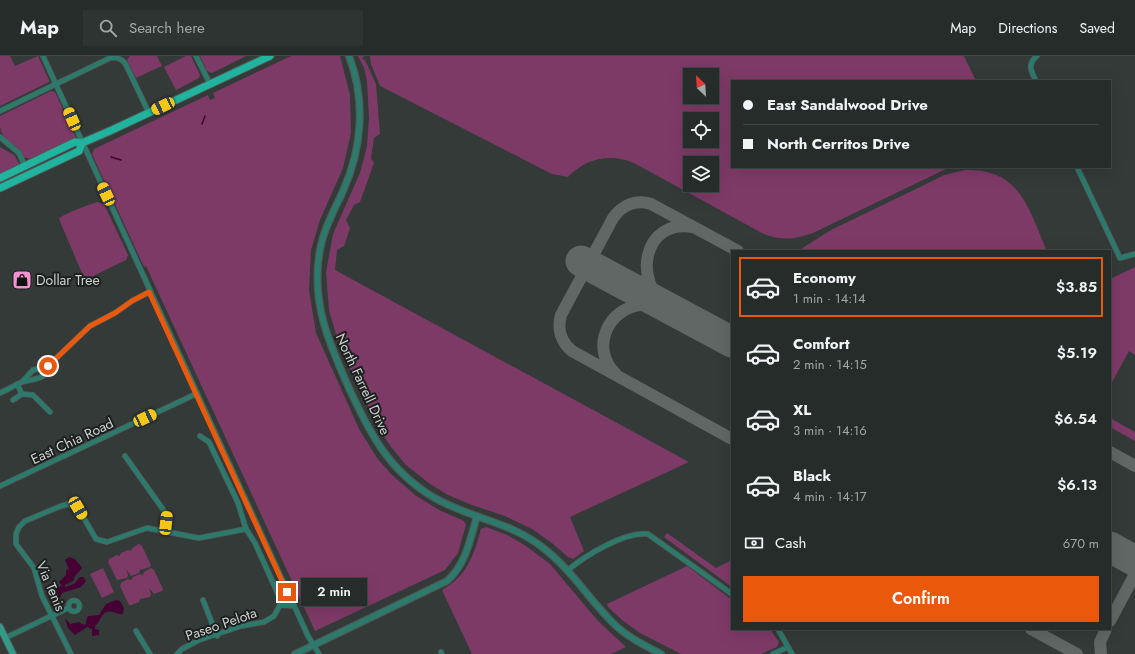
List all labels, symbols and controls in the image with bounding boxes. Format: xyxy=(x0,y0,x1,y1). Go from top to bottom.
search box xyxy=(83,10,363,46)
text: Map xyxy=(20,14,59,41)
icon: search xyxy=(97,17,119,39)
text: Search here xyxy=(129,17,205,39)
text: Map xyxy=(950,18,976,38)
text: Directions xyxy=(998,18,1058,38)
text: Saved xyxy=(1080,18,1115,38)
north arrow xyxy=(683,68,719,104)
map controls xyxy=(683,68,719,192)
text: East Sandalwood Drive xyxy=(767,94,928,116)
car xyxy=(150,95,176,117)
car xyxy=(62,106,82,132)
button: locate xyxy=(683,112,719,148)
text: North Cerritos Drive xyxy=(767,133,910,155)
button: layers xyxy=(683,156,719,192)
car xyxy=(95,181,117,207)
text: Economy xyxy=(793,267,856,289)
shop icon: Dollar Tree xyxy=(11,269,33,291)
icon: car xyxy=(745,269,781,305)
place label: Dollar Tree xyxy=(36,270,100,290)
text: $3.85 xyxy=(1056,276,1097,298)
text: 1 min · 14:14 xyxy=(793,289,866,308)
street label: North Farrell Drive xyxy=(331,330,395,438)
text: Comfort xyxy=(793,333,850,355)
icon: car xyxy=(745,335,781,371)
text: $5.19 xyxy=(1057,342,1097,364)
text: 2 min · 14:15 xyxy=(793,355,867,374)
route start xyxy=(39,357,57,375)
text: XL xyxy=(793,399,811,421)
icon: car xyxy=(745,401,781,437)
car xyxy=(132,407,158,429)
text: $6.54 xyxy=(1054,408,1097,430)
street label: East Chia Road xyxy=(27,413,117,469)
text: 3 min · 14:16 xyxy=(793,421,867,440)
text: Black xyxy=(793,465,831,487)
icon: car xyxy=(745,467,781,503)
text: $6.13 xyxy=(1057,474,1097,496)
text: 4 min · 14:17 xyxy=(793,487,867,506)
car xyxy=(67,495,89,521)
car xyxy=(159,510,173,536)
icon: cash xyxy=(743,532,765,554)
text: Cash xyxy=(775,532,806,554)
text: 670 m xyxy=(1063,534,1099,553)
street label: Via Tenis xyxy=(31,558,71,615)
button: Confirm xyxy=(743,576,1099,622)
callout: 2 min xyxy=(301,578,367,606)
text: 2 min xyxy=(317,582,351,601)
route end xyxy=(278,583,296,601)
street label: Paseo Pelota xyxy=(183,602,259,646)

